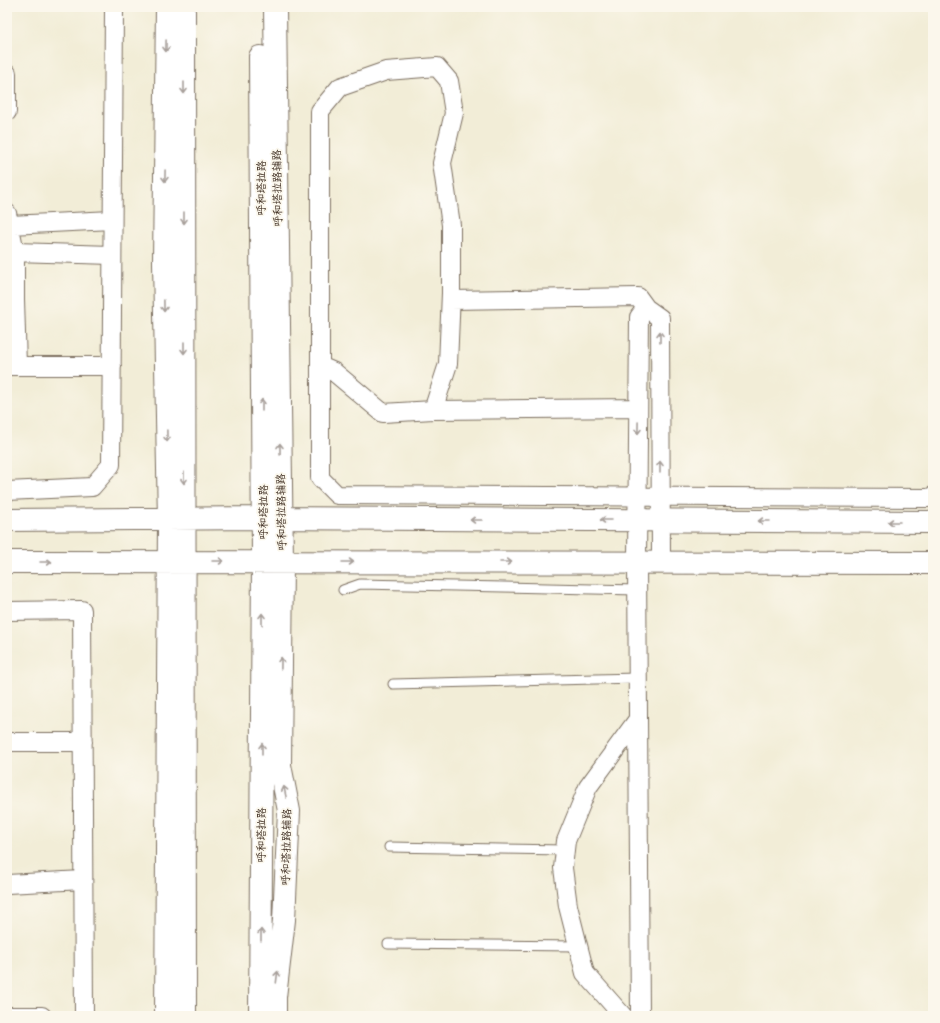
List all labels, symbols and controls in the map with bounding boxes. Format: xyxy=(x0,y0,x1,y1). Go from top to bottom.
one-way arrow xyxy=(162,39,170,52)
one-way arrow xyxy=(180,81,188,94)
street label: 呼和塔拉路辅路 xyxy=(270,149,285,227)
street label: 呼和塔拉路 xyxy=(255,161,268,216)
one-way arrow xyxy=(161,169,169,182)
one-way arrow xyxy=(180,211,188,224)
one-way arrow xyxy=(161,299,168,312)
one-way arrow xyxy=(656,331,664,344)
one-way arrow xyxy=(180,341,188,354)
one-way arrow xyxy=(258,399,266,412)
one-way arrow xyxy=(634,421,642,434)
one-way arrow xyxy=(163,429,171,442)
one-way arrow xyxy=(276,443,283,456)
one-way arrow xyxy=(656,461,664,474)
one-way arrow xyxy=(180,471,188,484)
street label: 呼和塔拉路辅路 xyxy=(274,473,289,551)
street label: 呼和塔拉路 xyxy=(257,485,270,540)
one-way arrow xyxy=(470,516,483,524)
one-way arrow xyxy=(600,516,613,524)
one-way arrow xyxy=(758,517,771,525)
one-way arrow xyxy=(888,518,901,526)
one-way arrow xyxy=(211,557,224,565)
one-way arrow xyxy=(39,558,52,566)
one-way arrow xyxy=(341,558,354,566)
one-way arrow xyxy=(499,558,512,566)
one-way arrow xyxy=(258,613,266,626)
one-way arrow xyxy=(277,657,285,670)
one-way arrow xyxy=(258,743,266,756)
one-way arrow xyxy=(281,786,289,799)
street label: 呼和塔拉路 xyxy=(255,808,268,863)
street label: 呼和塔拉路辅路 xyxy=(279,808,294,886)
one-way arrow xyxy=(257,929,265,942)
one-way arrow xyxy=(273,971,281,984)

